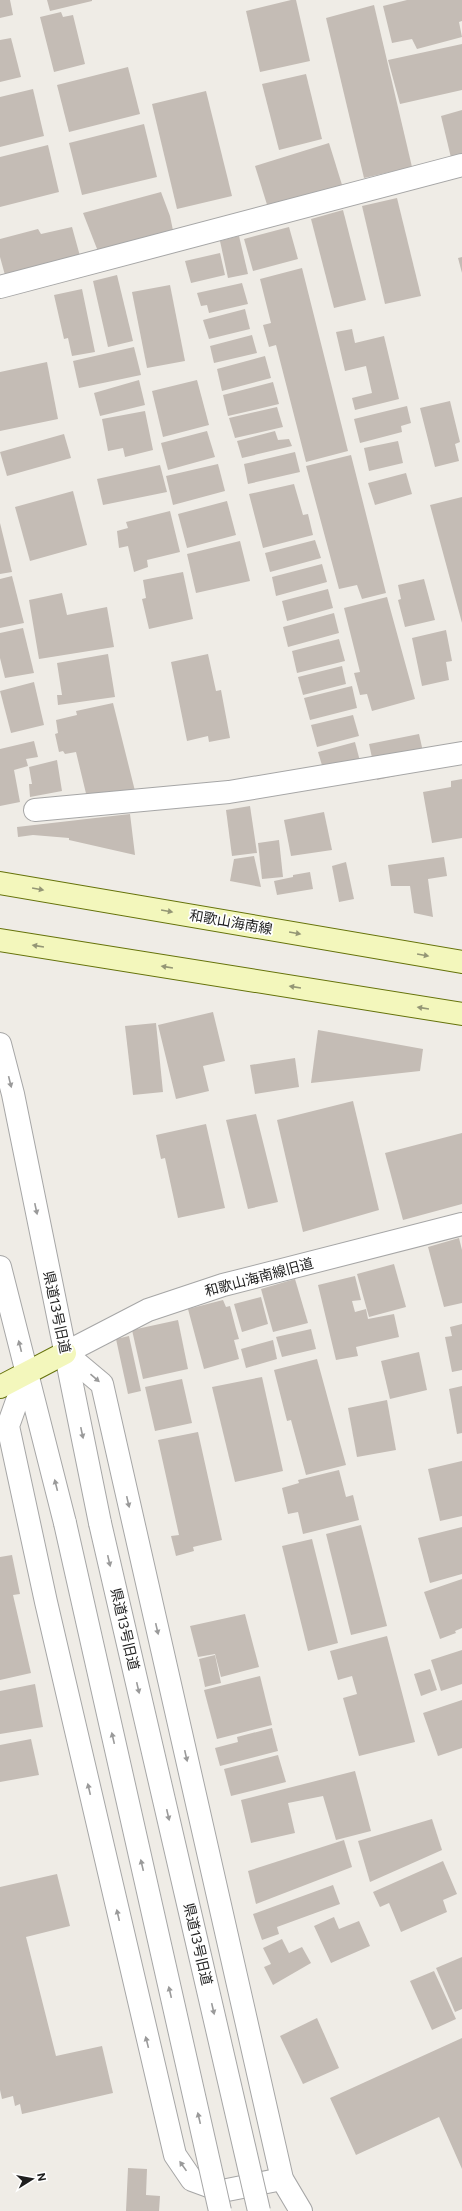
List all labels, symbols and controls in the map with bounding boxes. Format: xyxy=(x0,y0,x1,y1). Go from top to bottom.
one-way arrow xyxy=(32,887,45,893)
street label: 和歌山海南線 xyxy=(188,906,274,937)
one-way arrow xyxy=(160,908,173,914)
one-way arrow xyxy=(289,930,301,936)
one-way arrow xyxy=(32,943,44,949)
one-way arrow xyxy=(417,952,429,958)
one-way arrow xyxy=(161,963,173,969)
one-way arrow xyxy=(289,984,301,990)
one-way arrow xyxy=(417,1004,430,1010)
one-way arrow xyxy=(7,1076,13,1088)
one-way arrow xyxy=(34,1203,40,1215)
street label: 和歌山海南線旧道 xyxy=(203,1254,315,1299)
street label: 県道13号旧道 xyxy=(40,1269,75,1355)
one-way arrow xyxy=(17,1340,23,1352)
one-way arrow xyxy=(90,1374,100,1383)
one-way arrow xyxy=(79,1427,85,1439)
one-way arrow xyxy=(52,1479,58,1491)
one-way arrow xyxy=(126,1496,132,1508)
one-way arrow xyxy=(107,1555,113,1567)
street label: 県道13号旧道 xyxy=(108,1586,143,1672)
one-way arrow xyxy=(155,1623,161,1635)
one-way arrow xyxy=(136,1682,142,1694)
one-way arrow xyxy=(110,1732,116,1744)
one-way arrow xyxy=(183,1750,189,1762)
one-way arrow xyxy=(86,1782,92,1794)
one-way arrow xyxy=(165,1808,171,1821)
one-way arrow xyxy=(138,1859,144,1871)
street label: 県道13号旧道 xyxy=(181,1901,216,1987)
one-way arrow xyxy=(115,1909,121,1921)
one-way arrow xyxy=(167,1985,173,1998)
one-way arrow xyxy=(210,2003,216,2016)
one-way arrow xyxy=(144,2036,150,2048)
one-way arrow xyxy=(195,2112,201,2125)
north arrow xyxy=(12,2159,52,2199)
one-way arrow xyxy=(179,2161,187,2171)
text: N xyxy=(35,2172,49,2182)

